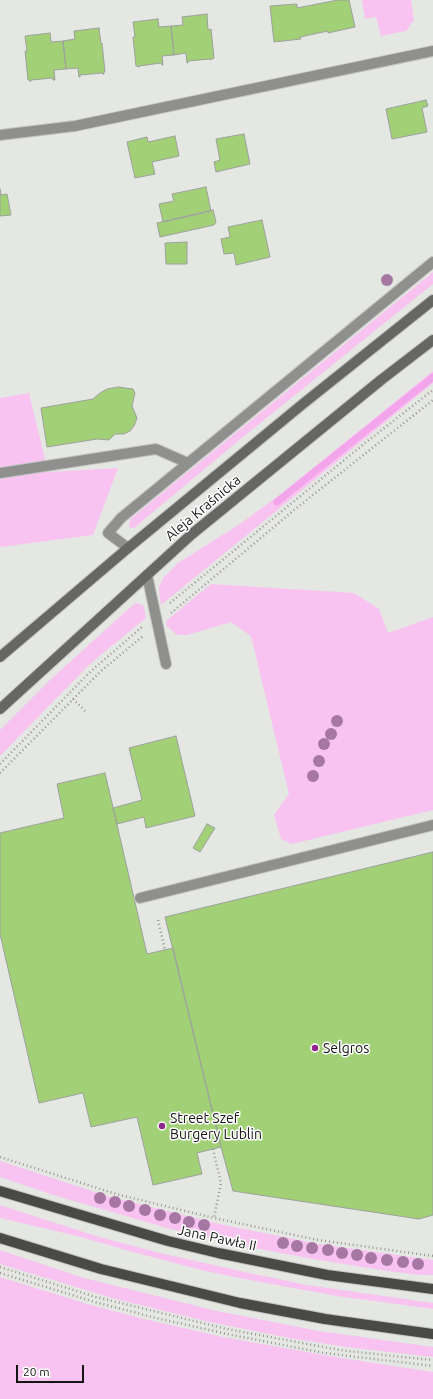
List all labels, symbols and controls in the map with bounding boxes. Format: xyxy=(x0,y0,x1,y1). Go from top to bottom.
street label: Aleja Kraśnicka xyxy=(162,471,244,545)
place label: Selgros xyxy=(323,1040,369,1056)
marker: Selgros xyxy=(310,1043,320,1053)
place label: Street Szef Burgery Lublin xyxy=(170,1110,262,1142)
marker: Street Szef Burgery Lublin xyxy=(157,1121,167,1131)
street label: Jana Pawła II xyxy=(176,1221,258,1255)
scale bar xyxy=(18,1357,86,1383)
text: 20 m xyxy=(23,1365,50,1378)

